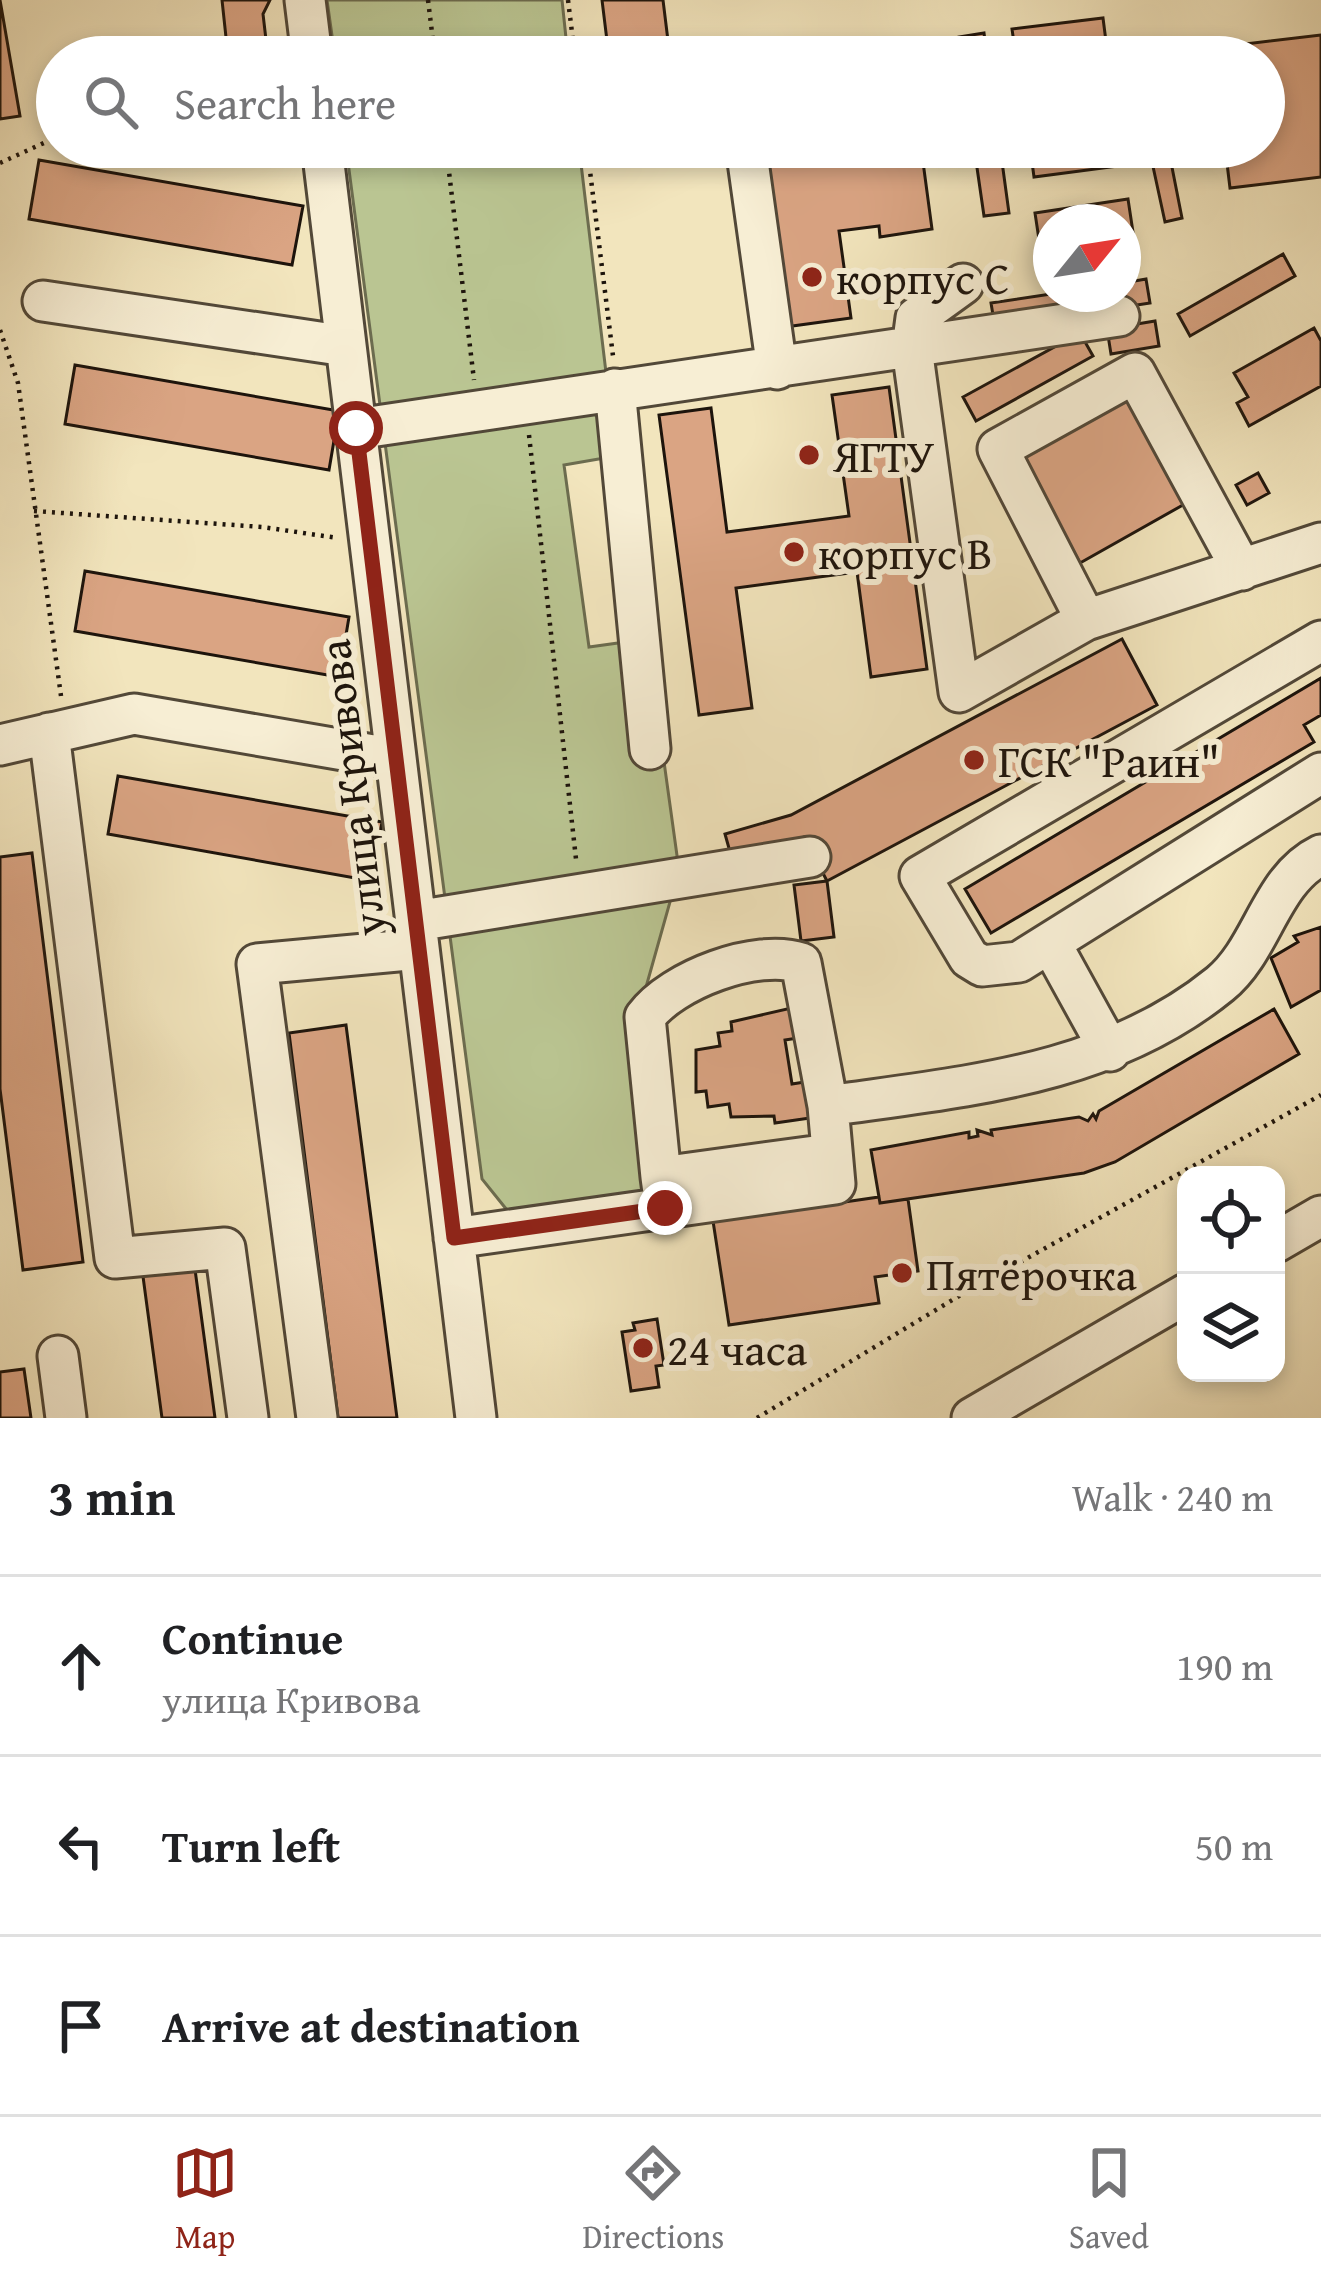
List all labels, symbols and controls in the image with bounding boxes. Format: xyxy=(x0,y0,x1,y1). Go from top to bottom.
search box xyxy=(36,36,1285,168)
icon: search xyxy=(78,69,144,135)
text: Search here xyxy=(174,70,396,135)
north arrow xyxy=(1033,204,1141,312)
place label: корпус С xyxy=(836,245,1009,310)
marker: корпус С xyxy=(799,264,825,290)
route start xyxy=(329,401,383,455)
place label: ЯГТУ xyxy=(832,423,934,488)
marker: ЯГТУ xyxy=(796,442,822,468)
place label: корпус В xyxy=(818,520,992,585)
marker: корпус В xyxy=(781,539,807,565)
street label: улица Кривова xyxy=(300,635,402,941)
place label: ГСК "Раин" xyxy=(998,728,1220,793)
marker: ГСК "Раин" xyxy=(961,747,987,773)
map controls xyxy=(1177,1166,1285,1382)
button: locate xyxy=(1177,1166,1285,1274)
route end xyxy=(638,1181,692,1235)
place label: Пятёрочка xyxy=(926,1241,1138,1306)
marker: Пятёрочка xyxy=(889,1260,915,1286)
button: layers xyxy=(1177,1274,1285,1382)
place label: 24 часа xyxy=(667,1316,808,1381)
marker: 24 часа xyxy=(630,1335,656,1361)
text: 3 min xyxy=(48,1459,175,1534)
text: Walk · 240 m xyxy=(1072,1468,1273,1525)
text: Continue xyxy=(162,1605,343,1670)
icon: ahead xyxy=(48,1633,114,1699)
text: 190 m xyxy=(1176,1637,1273,1694)
text: улица Кривова xyxy=(162,1670,421,1727)
icon: left xyxy=(48,1813,114,1879)
text: Turn left xyxy=(162,1813,340,1878)
text: 50 m xyxy=(1195,1817,1273,1874)
icon: arrive xyxy=(48,1993,114,2059)
text: Arrive at destination xyxy=(162,1993,580,2058)
tab: Map xyxy=(172,2140,238,2260)
tab: Directions xyxy=(583,2140,724,2260)
tab: Saved xyxy=(1069,2140,1149,2260)

